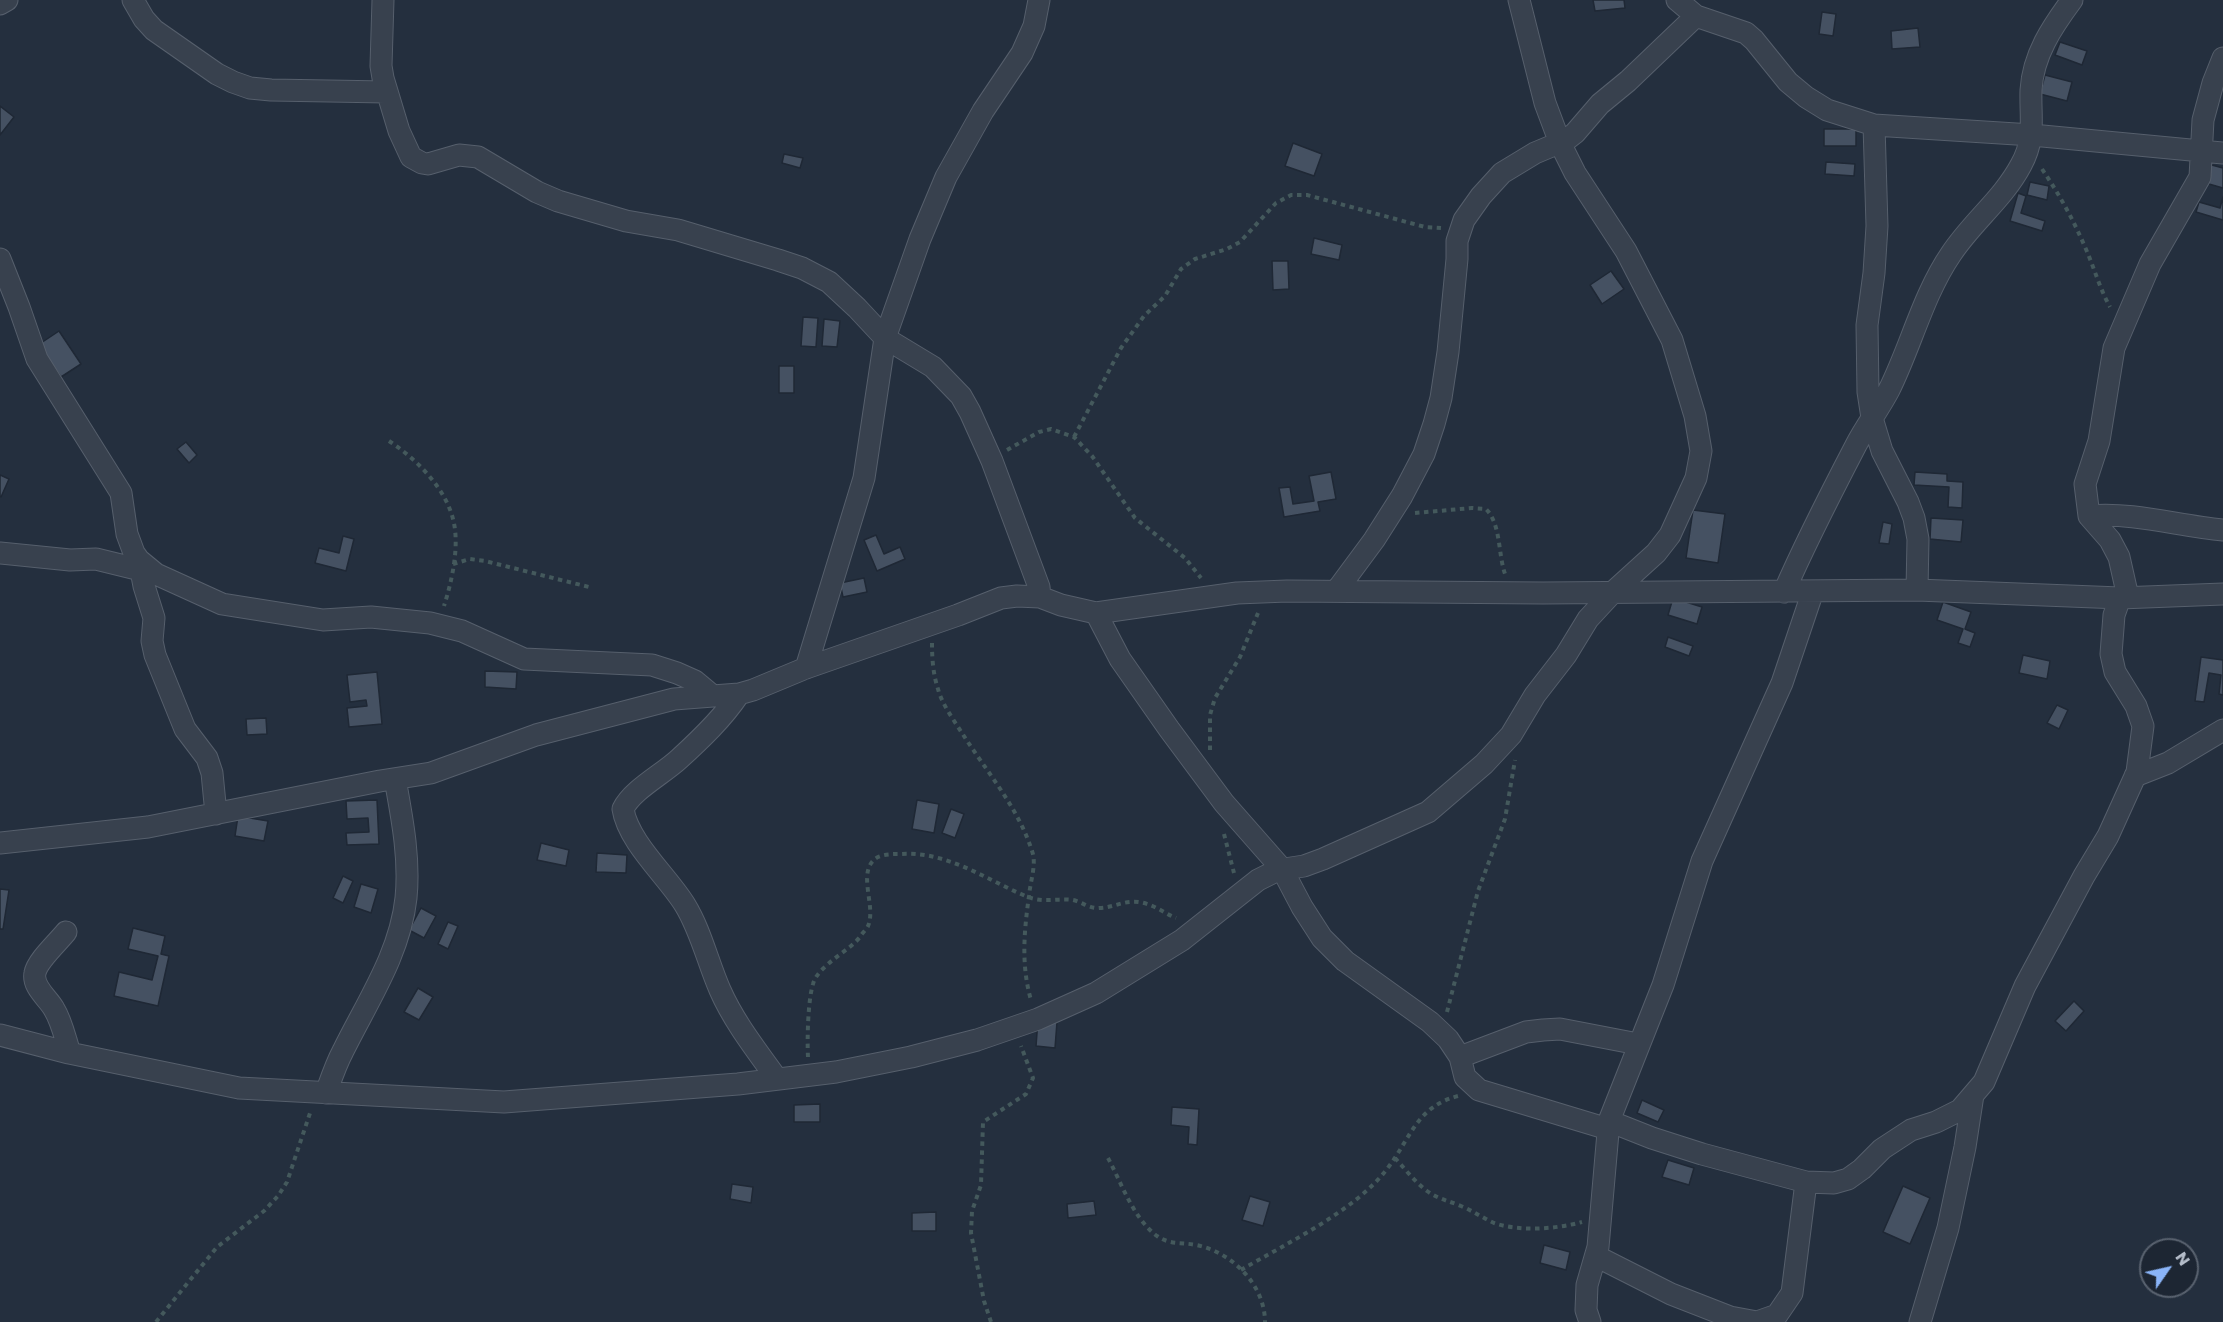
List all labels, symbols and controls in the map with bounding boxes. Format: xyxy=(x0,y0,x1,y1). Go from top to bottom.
north arrow xyxy=(2139,1238,2199,1298)
text: N xyxy=(2170,1247,2196,1270)

